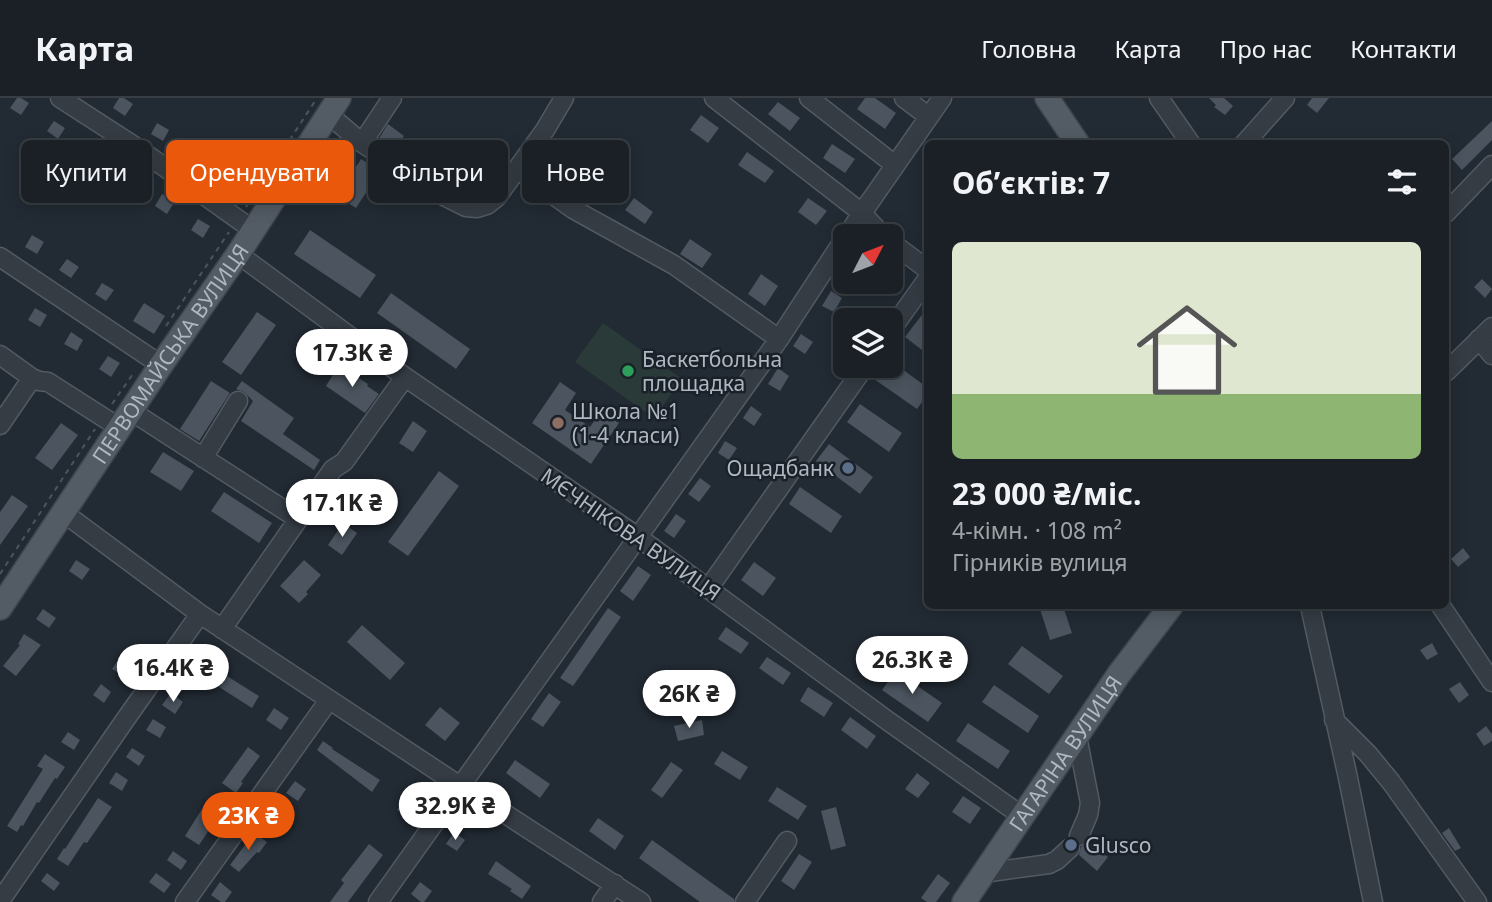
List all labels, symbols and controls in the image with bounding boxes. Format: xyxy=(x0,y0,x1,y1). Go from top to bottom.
text: Карта xyxy=(35,26,134,71)
text: Головна xyxy=(981,32,1077,65)
text: Карта xyxy=(1115,32,1182,65)
text: Про нас xyxy=(1220,32,1312,65)
text: Контакти xyxy=(1350,32,1457,65)
chip: Купити xyxy=(21,140,152,203)
chip: Орендувати xyxy=(166,140,354,203)
chip: Фільтри xyxy=(368,140,508,203)
chip: Нове xyxy=(522,140,629,203)
text: Об’єктів: 7 xyxy=(952,162,1110,203)
icon: filters xyxy=(1383,163,1421,201)
north arrow xyxy=(833,224,903,294)
map controls xyxy=(833,224,903,378)
street label: ПЕРВОМАЙСЬКА ВУЛИЦЯ xyxy=(85,238,255,469)
icon: home xyxy=(1124,287,1250,413)
button: layers xyxy=(833,308,903,378)
pin: 17.3K ₴ xyxy=(287,330,417,389)
text: 17.3K ₴ xyxy=(312,336,392,368)
place label: Баскетбольна площадка xyxy=(642,345,782,397)
marker: Баскетбольна площадка xyxy=(620,363,636,379)
place label: Школа №1 (1-4 класи) xyxy=(572,397,680,449)
marker: Школа №1 (1-4 класи) xyxy=(550,415,566,431)
place label: Ощадбанк xyxy=(727,454,834,482)
marker: Ощадбанк xyxy=(840,460,856,476)
street label: МЄЧНІКОВА ВУЛИЦЯ xyxy=(536,461,726,607)
text: 23 000 ₴/міс. xyxy=(952,473,1142,514)
pin: 17.1K ₴ xyxy=(277,480,407,539)
text: 17.1K ₴ xyxy=(302,486,382,518)
text: 4-кімн. · 108 m² xyxy=(952,514,1122,546)
text: Гірників вулиця xyxy=(952,546,1128,578)
pin: 26.3K ₴ xyxy=(847,636,977,696)
text: 26.3K ₴ xyxy=(872,643,952,675)
pin: 16.4K ₴ xyxy=(108,644,238,704)
text: 16.4K ₴ xyxy=(133,651,213,683)
pin: 26K ₴ xyxy=(640,670,738,730)
street label: ГАГАРІНА ВУЛИЦЯ xyxy=(1002,670,1128,837)
text: 26K ₴ xyxy=(659,677,719,709)
pin: 32.9K ₴ xyxy=(390,782,520,842)
text: 32.9K ₴ xyxy=(415,789,495,821)
pin: 23K ₴ xyxy=(199,792,297,852)
text: 23K ₴ xyxy=(218,799,278,831)
place label: Glusco xyxy=(1085,831,1152,859)
marker: Glusco xyxy=(1063,837,1079,853)

